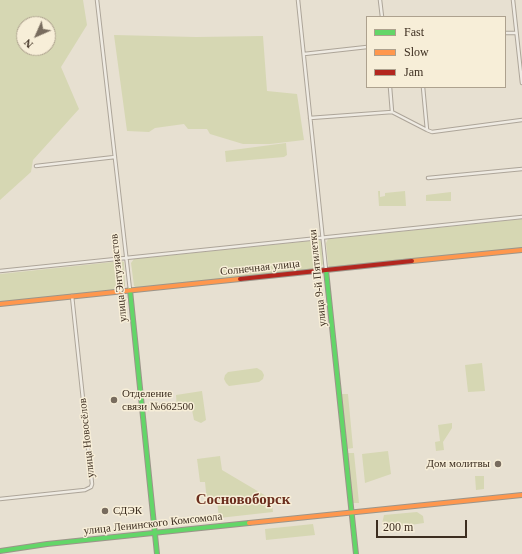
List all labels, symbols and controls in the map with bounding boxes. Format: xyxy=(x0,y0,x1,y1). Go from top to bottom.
north arrow xyxy=(16,16,56,56)
legend xyxy=(366,16,506,88)
text: Fast xyxy=(404,25,424,39)
text: N xyxy=(21,37,35,51)
text: Slow xyxy=(404,45,429,59)
text: Jam xyxy=(404,65,423,79)
street label: улица 9-й Пятилетки xyxy=(306,229,330,327)
street label: улица Энтузиастов xyxy=(108,233,130,323)
street label: Солнечная улица xyxy=(220,257,300,279)
place label: Отделение связи №662500 xyxy=(122,387,193,413)
marker: Отделение связи №662500 xyxy=(109,395,119,405)
street label: улица Новосёлов xyxy=(76,397,98,479)
place label: Дом молитвы xyxy=(426,457,490,471)
marker: Дом молитвы xyxy=(493,459,503,469)
district label: Сосновоборск xyxy=(196,491,290,509)
place label: СДЭК xyxy=(113,504,142,518)
marker: СДЭК xyxy=(100,506,110,516)
street label: улица Ленинского Комсомола xyxy=(83,510,223,538)
scale bar xyxy=(378,512,469,538)
text: 200 m xyxy=(383,520,413,534)

